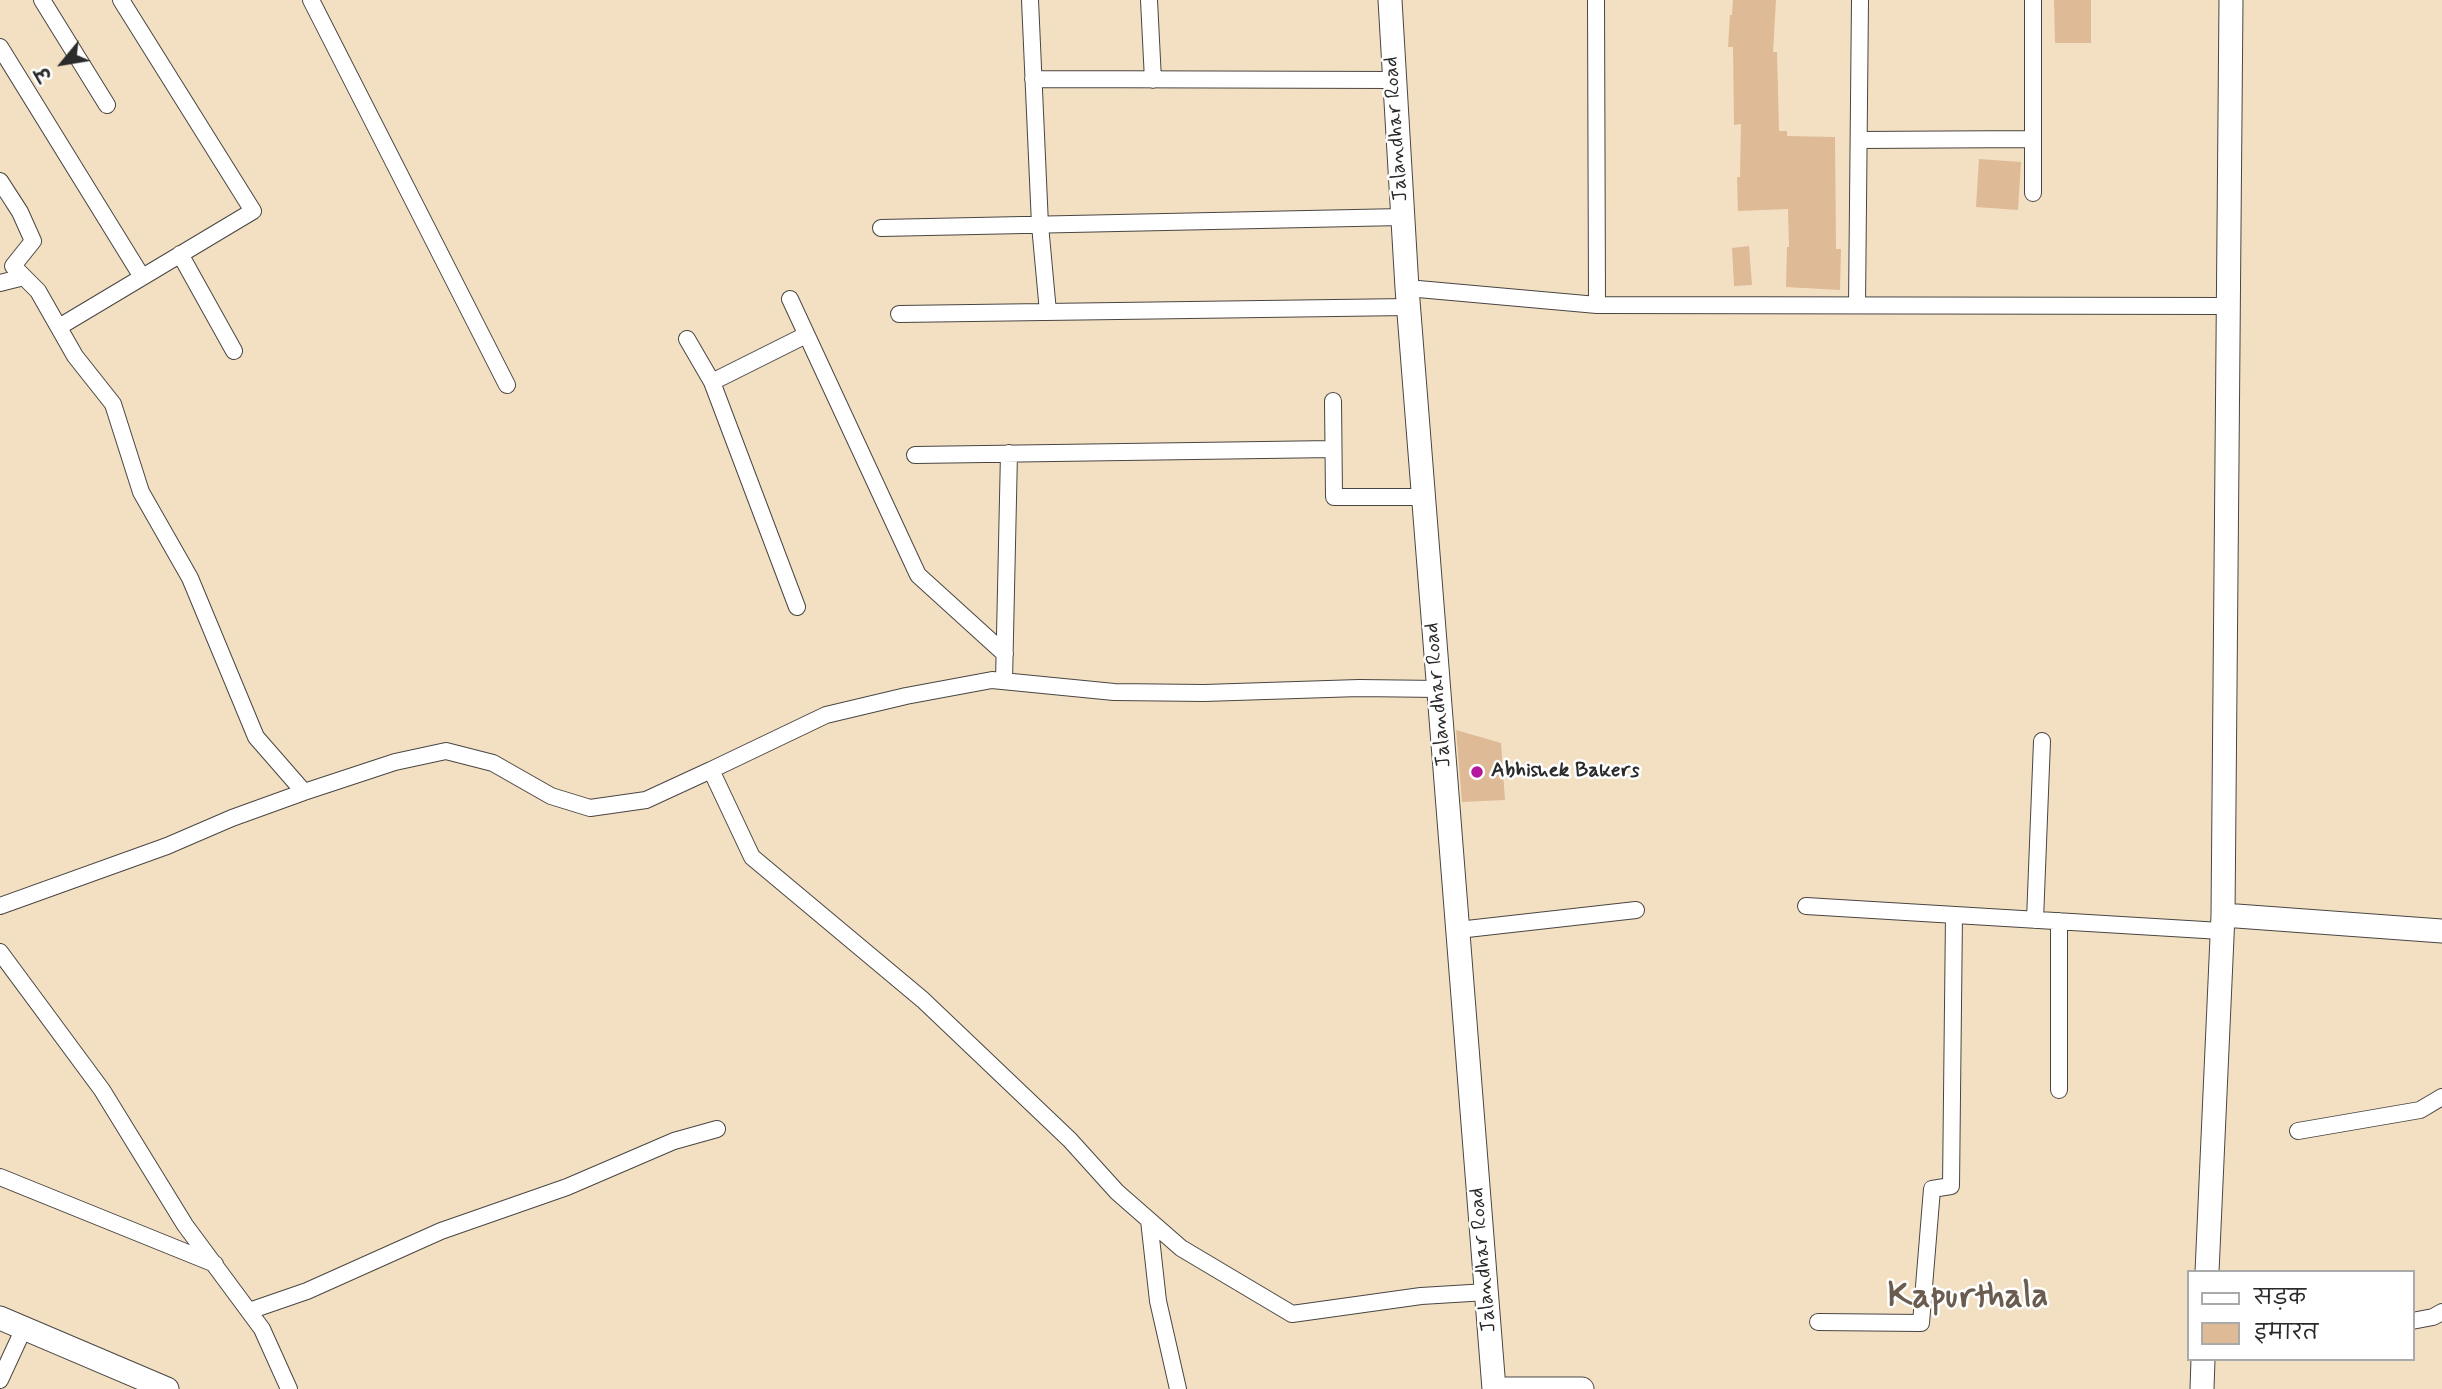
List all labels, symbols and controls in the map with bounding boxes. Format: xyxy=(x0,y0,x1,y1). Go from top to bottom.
north arrow xyxy=(28,28,98,98)
street label: Jalandhar Road xyxy=(1379,56,1415,202)
text: उ xyxy=(30,62,58,85)
street label: Jalandhar Road xyxy=(1420,621,1458,769)
place label: Abhishek Bakers xyxy=(1491,759,1640,785)
marker: Abhishek Bakers xyxy=(1469,764,1485,780)
street label: Jalandhar Road xyxy=(1465,1186,1503,1334)
legend xyxy=(2186,1270,2414,1361)
district label: Kapurthala xyxy=(1888,1278,2048,1320)
text: सड़क xyxy=(2254,1284,2306,1312)
text: इमारत xyxy=(2254,1319,2318,1347)

